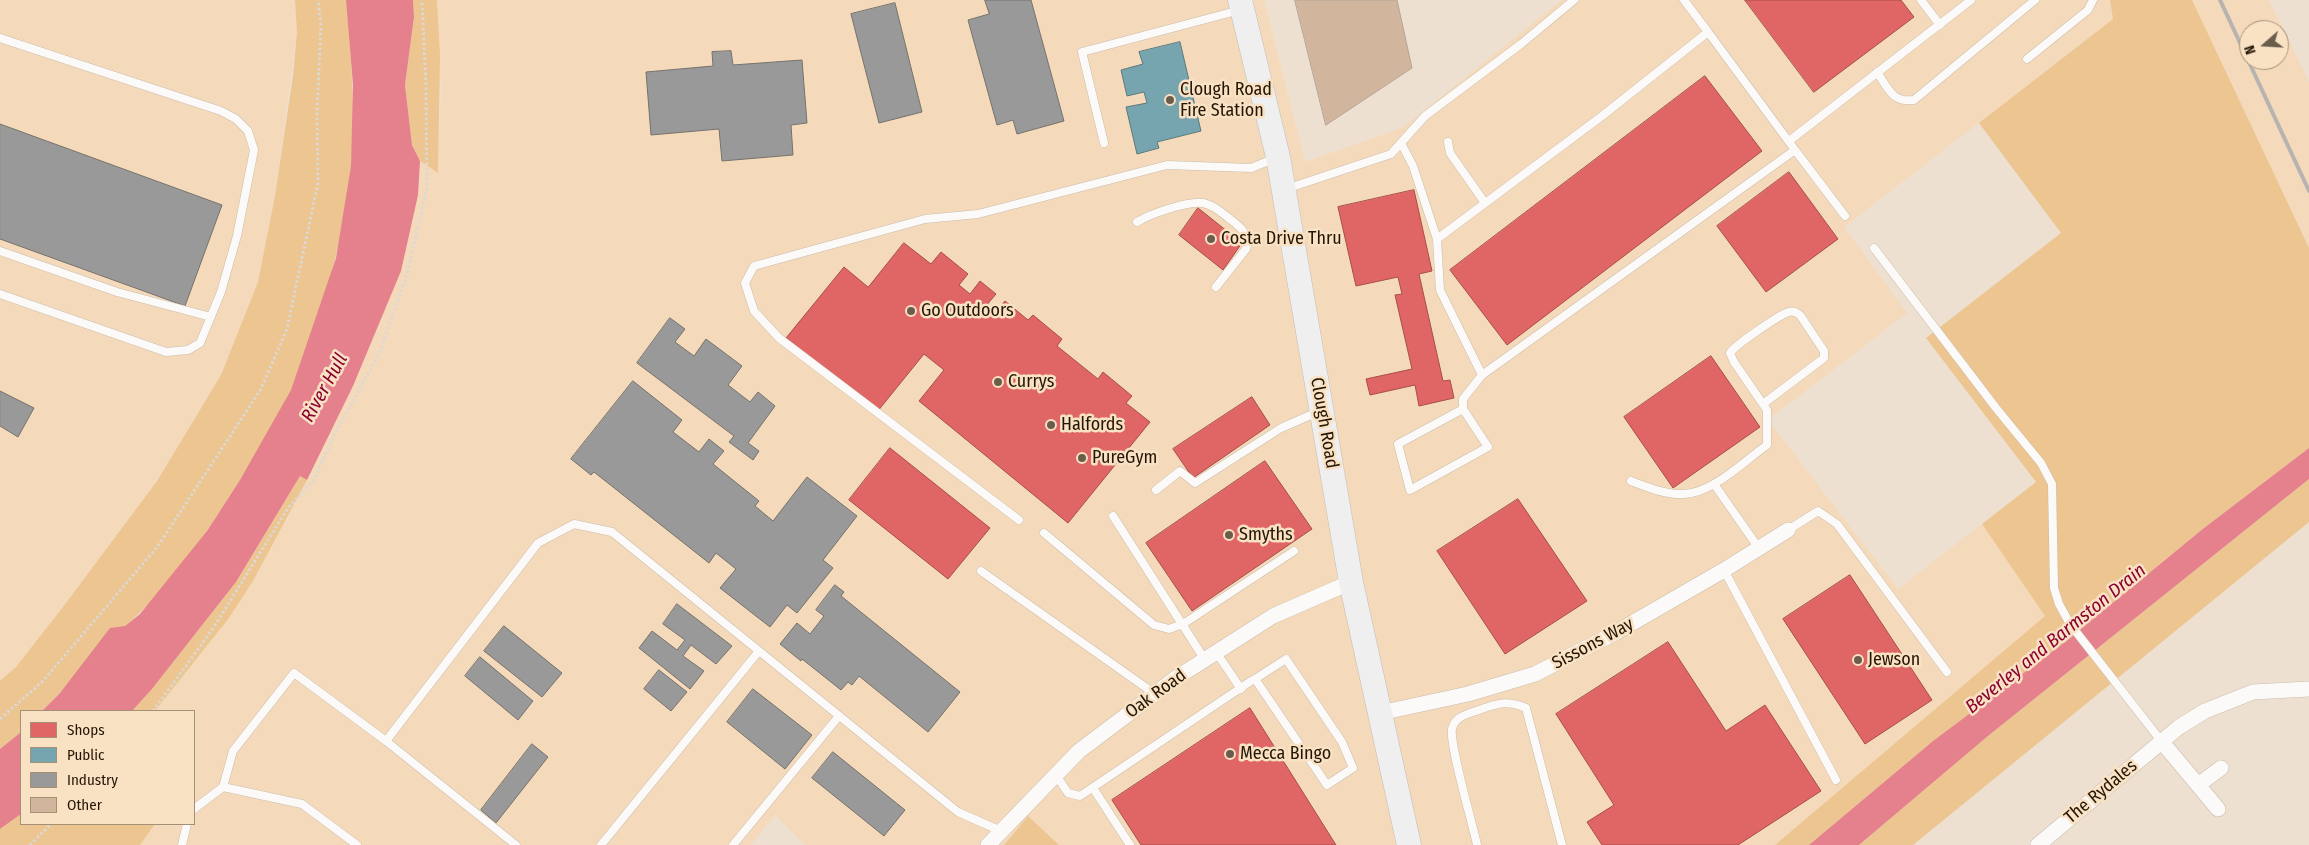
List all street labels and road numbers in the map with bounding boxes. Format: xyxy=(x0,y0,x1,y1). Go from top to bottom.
street label: Clough Road xyxy=(1305,376,1343,470)
street label: Sissons Way xyxy=(1549,614,1637,674)
street label: Oak Road xyxy=(1121,665,1191,723)
street label: The Rydales xyxy=(2060,755,2142,829)

